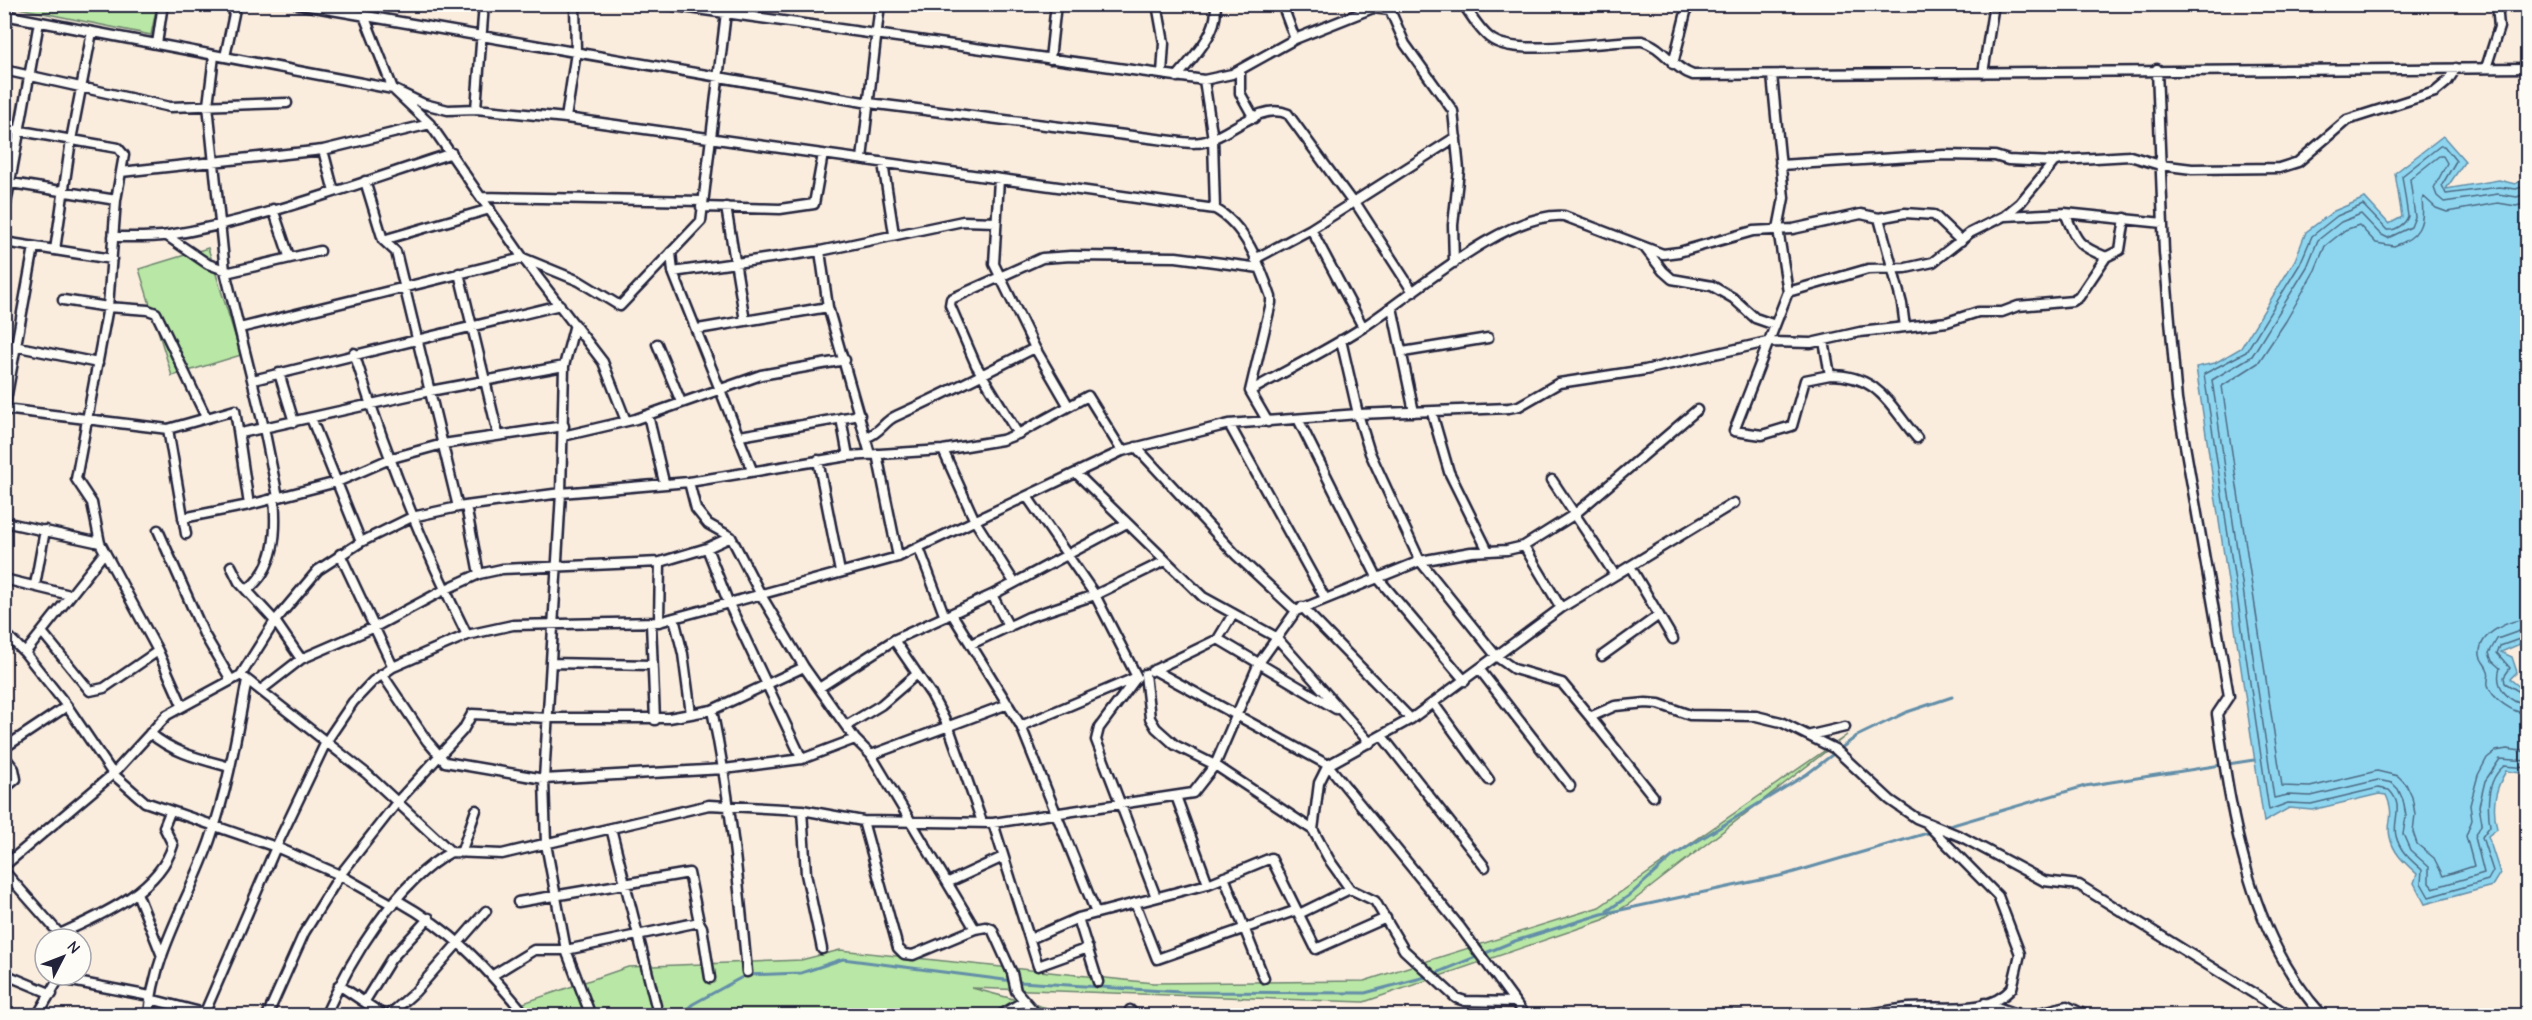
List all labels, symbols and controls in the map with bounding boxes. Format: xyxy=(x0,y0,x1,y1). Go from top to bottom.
north arrow xyxy=(33,927,93,987)
text: N xyxy=(63,938,84,958)

